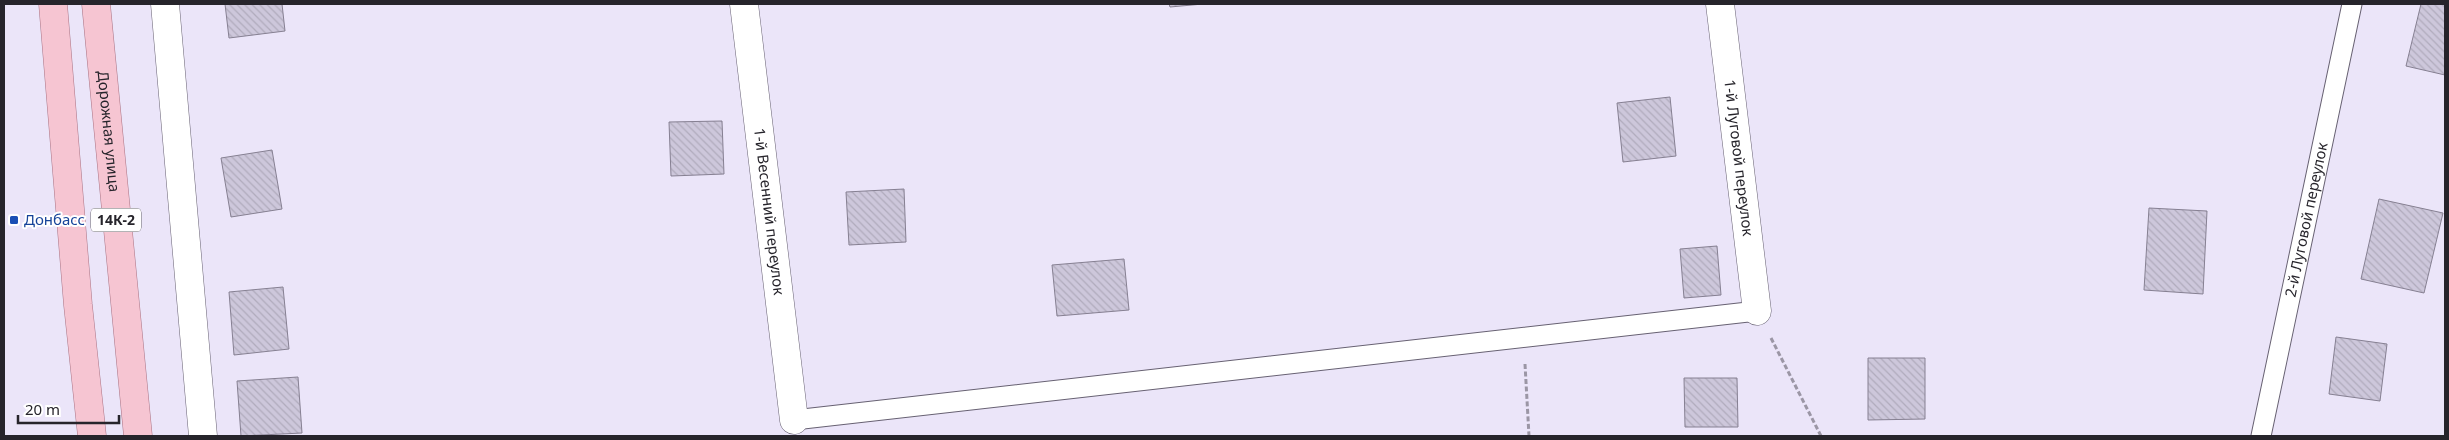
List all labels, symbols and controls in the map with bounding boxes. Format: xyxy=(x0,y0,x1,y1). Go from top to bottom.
street label: Дорожная улица xyxy=(94,70,125,193)
street label: 1-й Луговой переулок xyxy=(1720,78,1759,237)
street label: 1-й Весенний переулок xyxy=(750,127,790,296)
street label: 2-й Луговой переулок xyxy=(2280,140,2332,299)
road number: 14К-2 xyxy=(91,208,141,232)
place label: Донбасс xyxy=(24,209,85,229)
marker: Донбасс xyxy=(8,214,20,226)
scale bar xyxy=(18,392,119,424)
text: 20 m xyxy=(25,399,60,419)

